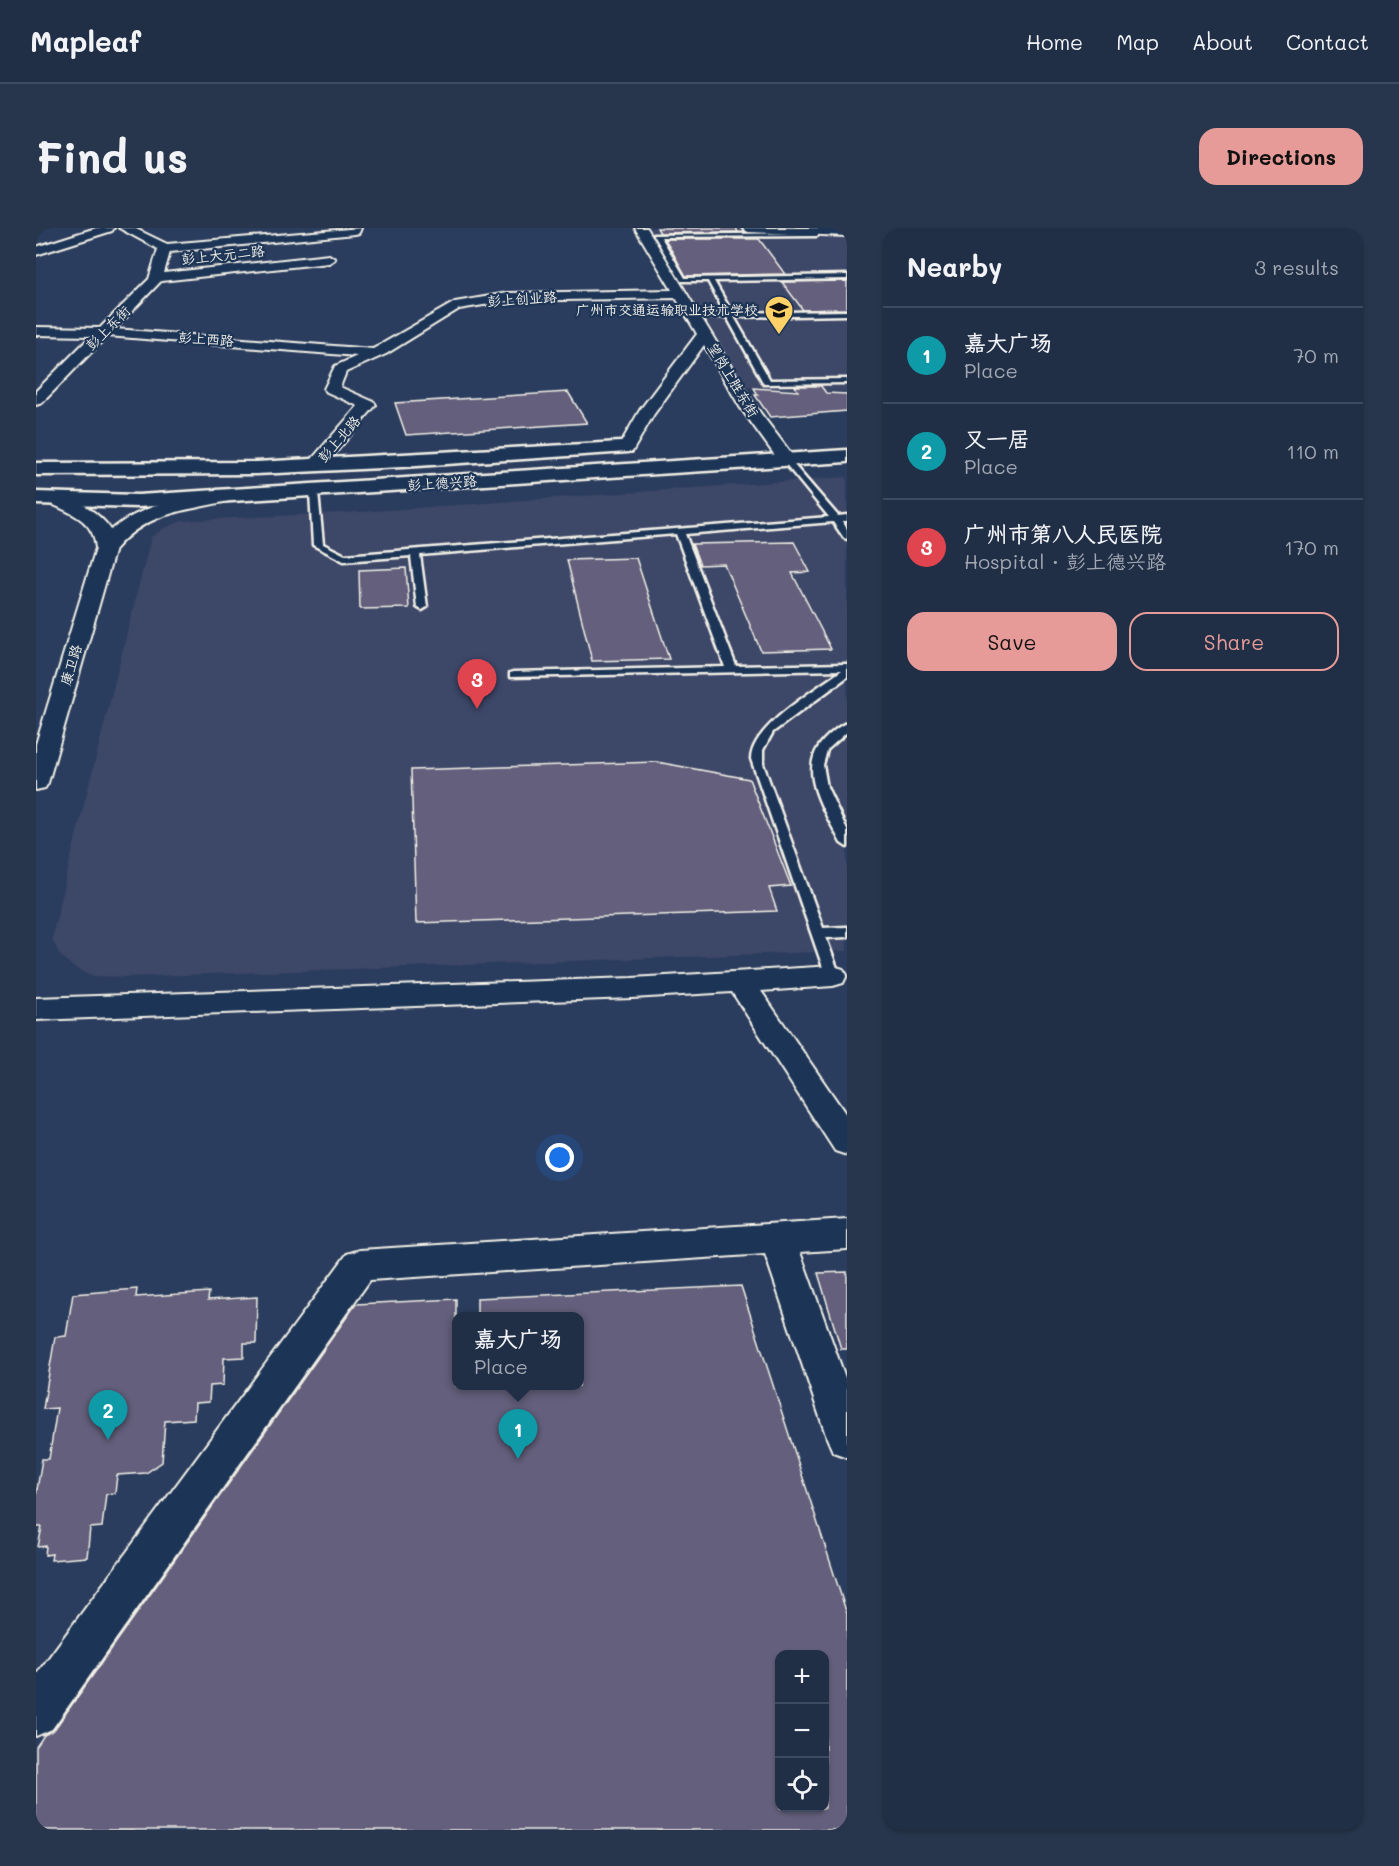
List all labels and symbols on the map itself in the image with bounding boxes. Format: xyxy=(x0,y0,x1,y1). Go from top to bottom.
street label: 彭上大元二路 xyxy=(180,241,266,268)
street label: 彭上创业路 xyxy=(486,287,558,310)
school or university icon: 广州市交通运输职业技术学校 xyxy=(763,294,795,336)
place label: 广州市交通运输职业技术学校 xyxy=(576,300,758,319)
street label: 彭上东街 xyxy=(81,301,134,354)
street label: 彭上西路 xyxy=(177,327,235,350)
street label: 望岗上胜东街 xyxy=(704,339,763,421)
street label: 彭上北路 xyxy=(313,411,364,466)
street label: 彭上德兴路 xyxy=(406,471,478,494)
street label: 康卫路 xyxy=(55,642,86,688)
pin: 3 xyxy=(458,660,496,709)
your location xyxy=(545,1143,574,1172)
pin: 2 xyxy=(88,1390,128,1440)
pin: 1 xyxy=(498,1410,538,1459)

